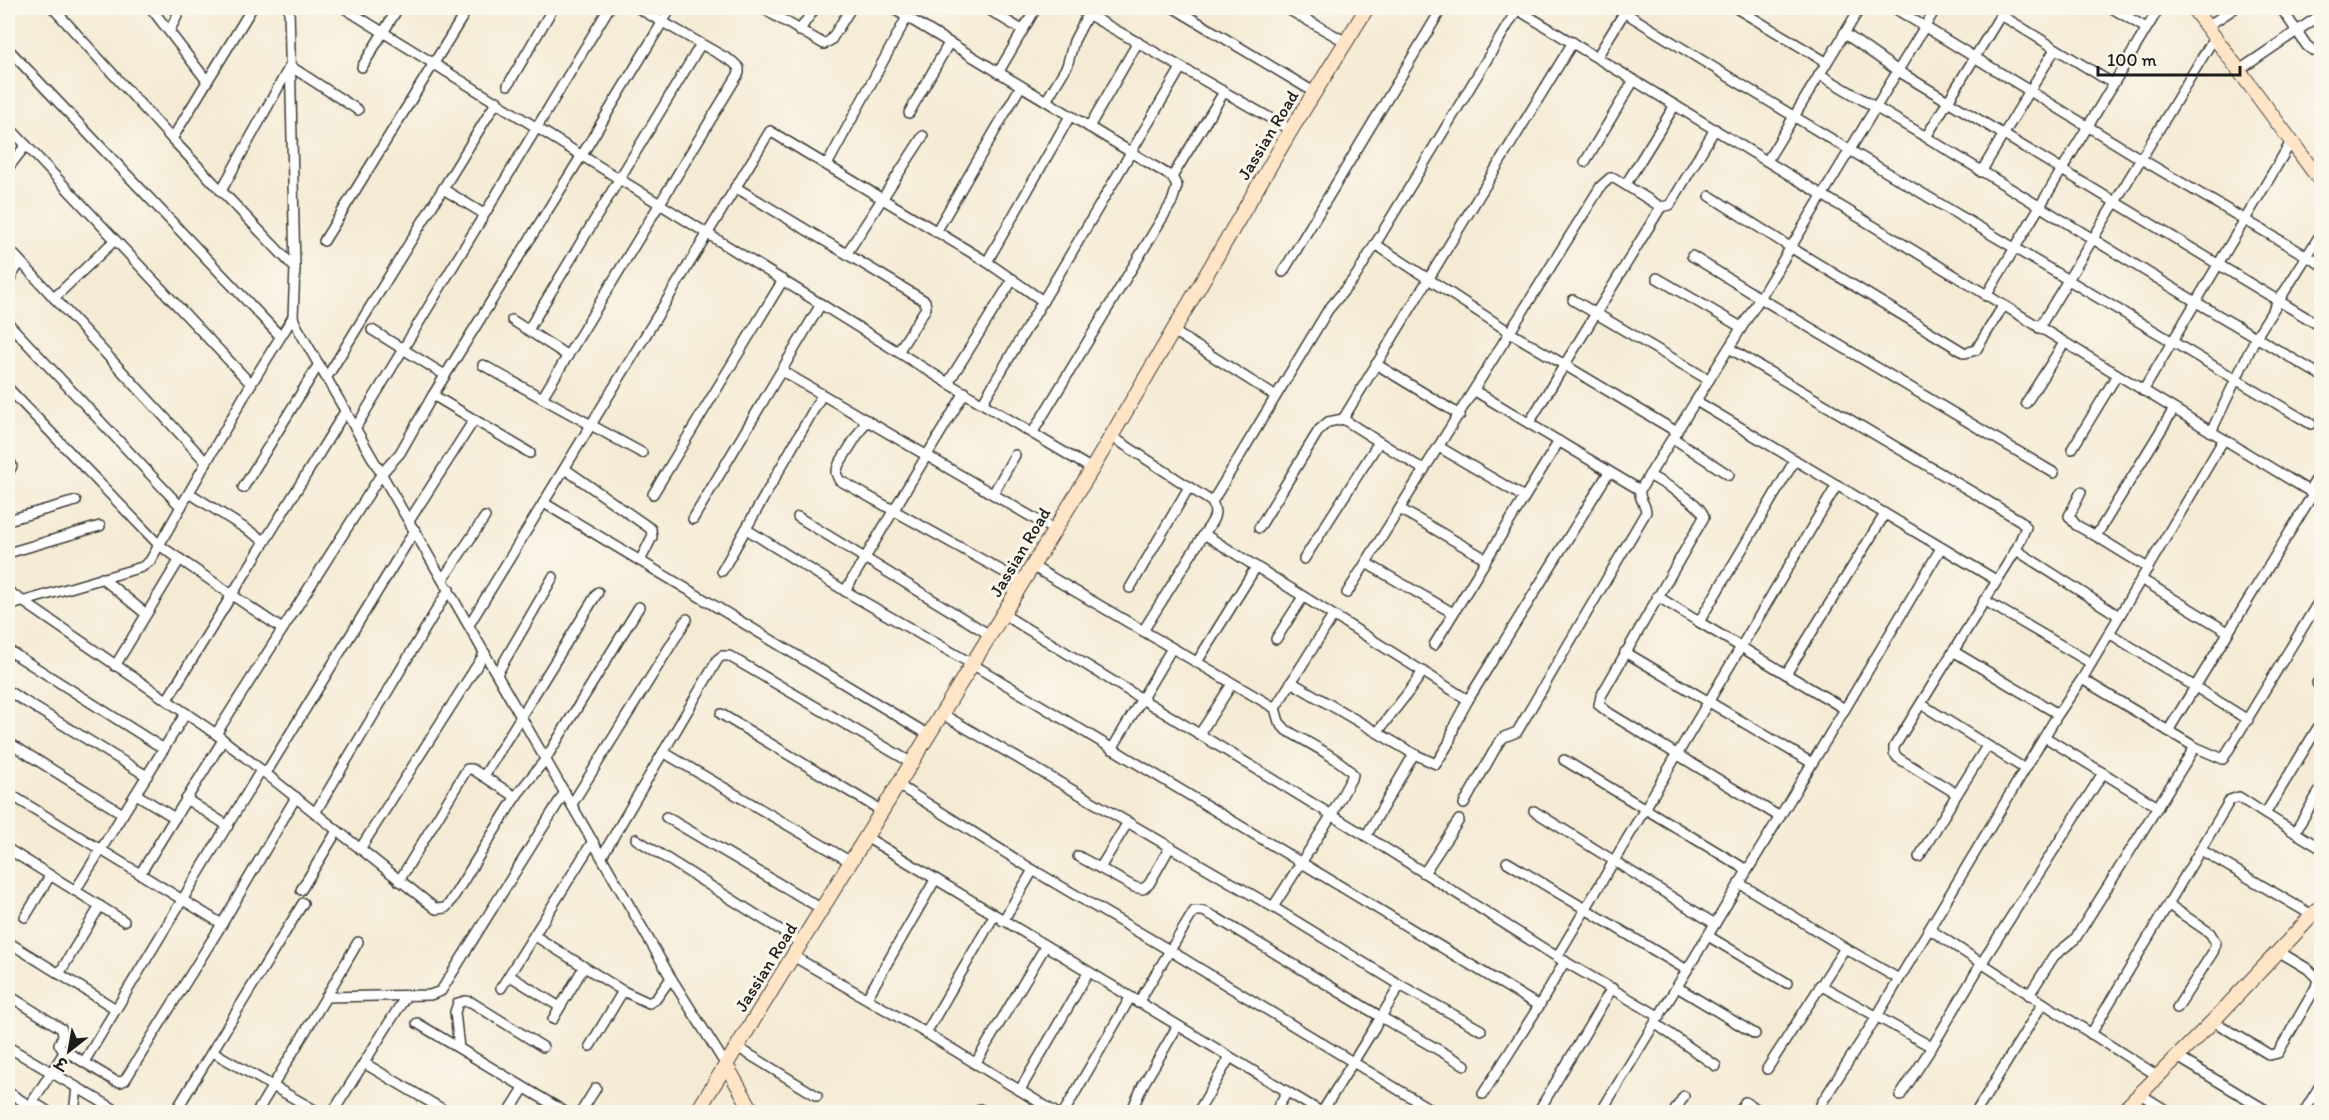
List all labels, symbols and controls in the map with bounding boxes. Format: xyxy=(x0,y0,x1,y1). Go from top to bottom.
scale bar xyxy=(2098,39,2240,77)
text: 100 m xyxy=(2107,49,2157,71)
street label: Jassian Road xyxy=(1233,86,1303,184)
street label: Jassian Road xyxy=(985,503,1055,601)
street label: Jassian Road xyxy=(730,918,802,1016)
north arrow xyxy=(39,1021,99,1081)
text: उ xyxy=(51,1052,73,1075)

